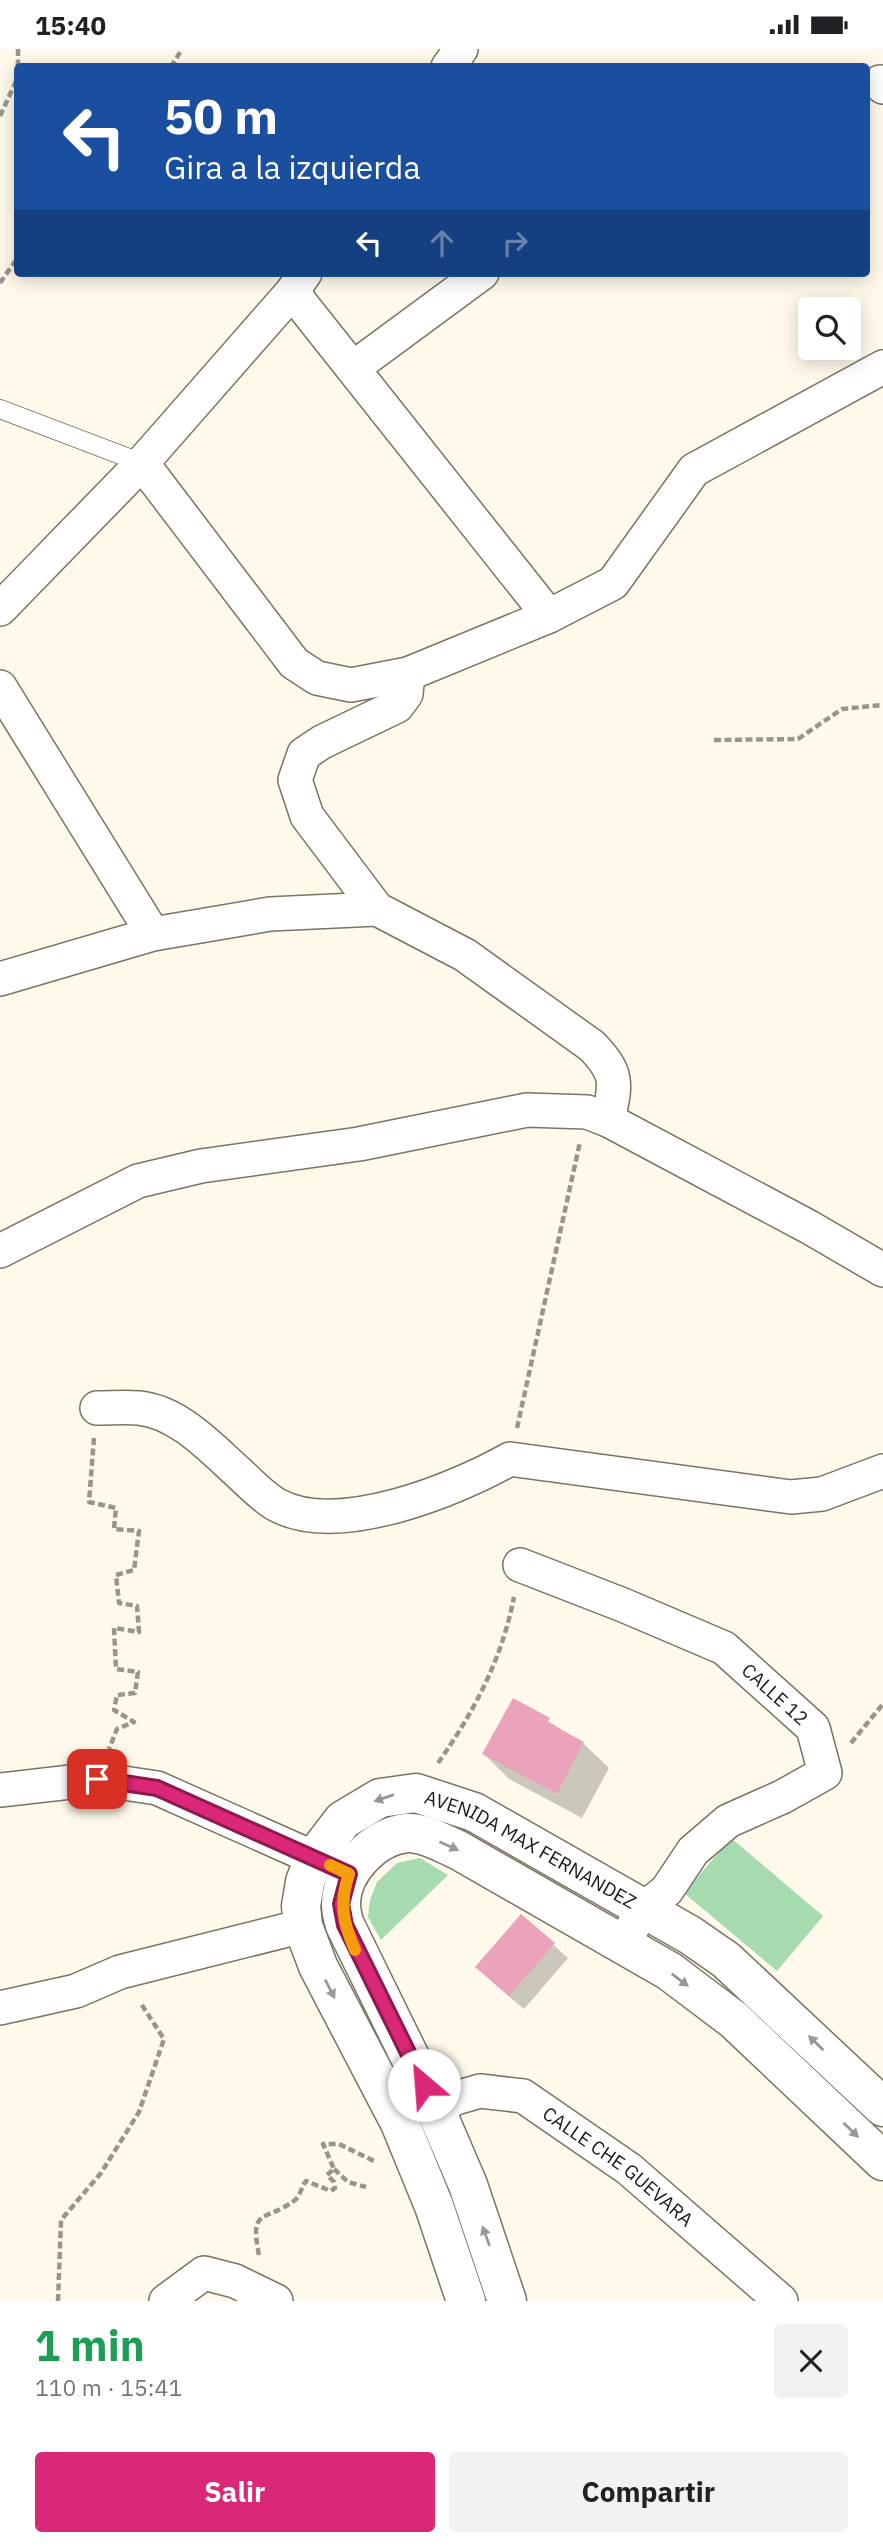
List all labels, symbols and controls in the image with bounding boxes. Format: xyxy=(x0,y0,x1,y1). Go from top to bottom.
text: 15:40 xyxy=(35,8,106,42)
text: 50 m xyxy=(164,84,278,147)
icon: left xyxy=(49,91,140,182)
text: Gira a la izquierda xyxy=(164,146,421,188)
icon: left xyxy=(350,224,388,262)
icon: ahead xyxy=(423,224,461,262)
icon: right xyxy=(496,224,534,262)
map controls xyxy=(798,297,861,360)
button: search xyxy=(798,297,861,360)
street label: CALLE 12 xyxy=(737,1658,813,1730)
pin xyxy=(67,1749,127,1809)
icon: arrive xyxy=(78,1760,116,1798)
street label: AVENIDA MAX FERNANDEZ xyxy=(422,1785,641,1914)
one-way arrow xyxy=(374,1793,395,1804)
one-way arrow xyxy=(439,1840,459,1852)
one-way arrow xyxy=(671,1972,689,1987)
one-way arrow xyxy=(325,1979,336,1999)
one-way arrow xyxy=(808,2036,825,2052)
position arrow xyxy=(387,2048,461,2122)
street label: CALLE CHE GUEVARA xyxy=(538,2101,699,2232)
one-way arrow xyxy=(842,2122,859,2139)
one-way arrow xyxy=(480,2225,491,2246)
text: 1 min xyxy=(35,2318,145,2373)
button: close xyxy=(774,2324,848,2398)
text: 110 m · 15:41 xyxy=(35,2372,182,2402)
button: Salir xyxy=(35,2452,435,2532)
button: Compartir xyxy=(449,2452,848,2532)

